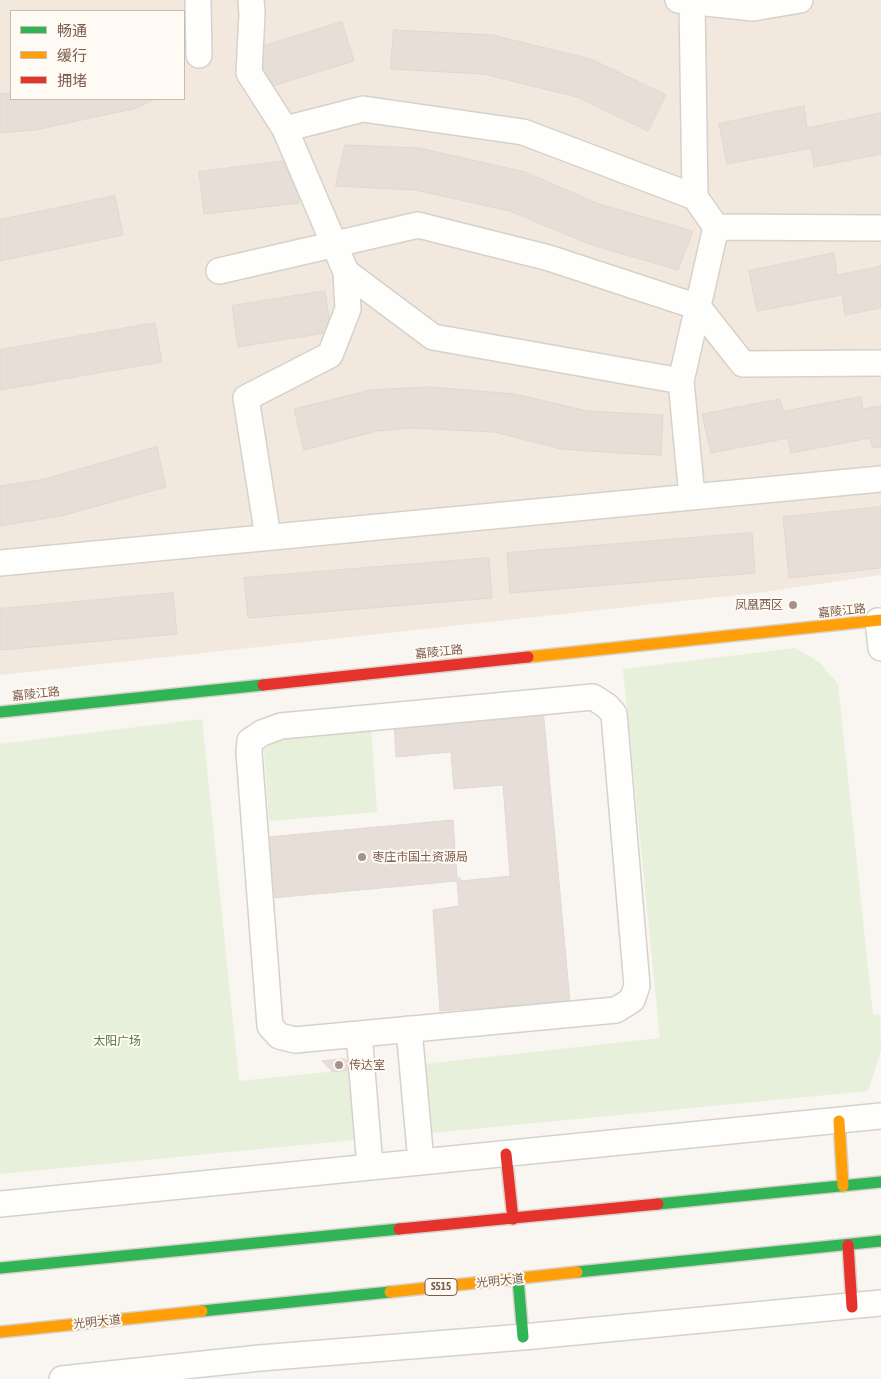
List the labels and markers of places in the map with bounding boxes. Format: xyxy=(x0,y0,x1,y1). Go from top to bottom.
place label: 凤凰西区 xyxy=(735,598,783,612)
marker: 凤凰西区 xyxy=(787,599,799,611)
place label: 枣庄市国土资源局 xyxy=(372,850,468,864)
marker: 枣庄市国土资源局 xyxy=(356,851,368,863)
place label: 传达室 xyxy=(349,1058,385,1072)
marker: 传达室 xyxy=(333,1059,345,1071)

